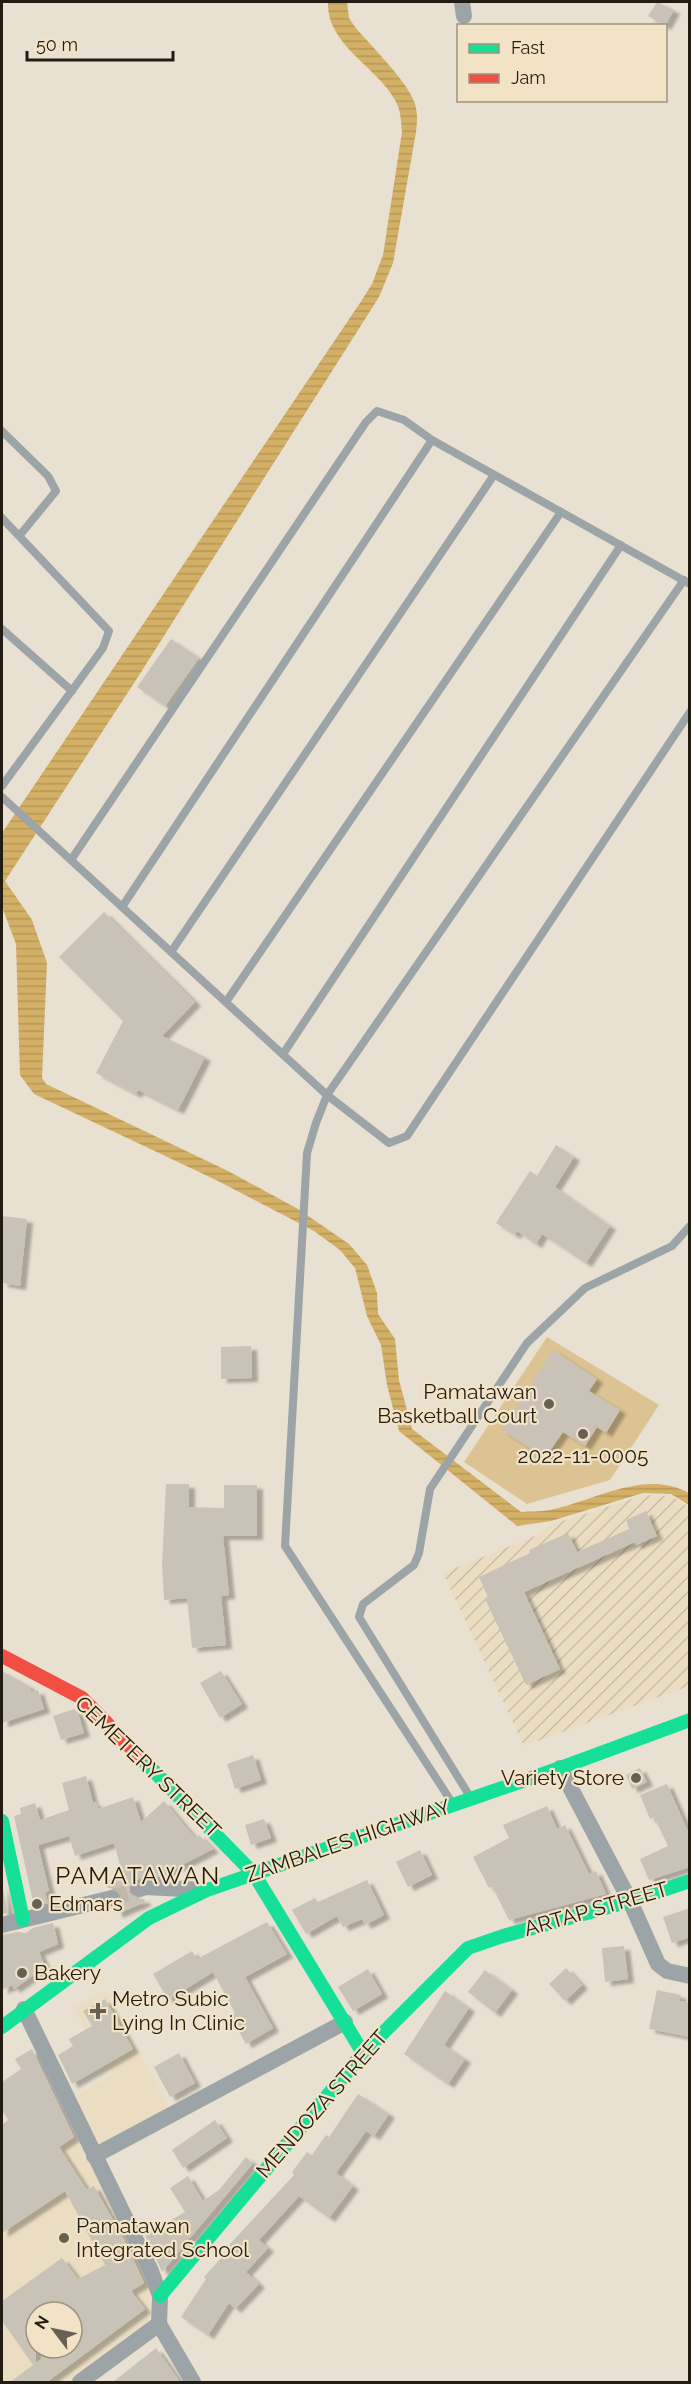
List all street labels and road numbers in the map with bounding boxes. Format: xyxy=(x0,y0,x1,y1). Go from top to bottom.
street label: CEMETERY STREET xyxy=(70,1691,227,1843)
street label: ZAMBALES HIGHWAY xyxy=(242,1794,454,1887)
street label: ARTAP STREET xyxy=(521,1876,671,1941)
street label: MENDOZA STREET xyxy=(251,2025,393,2183)

